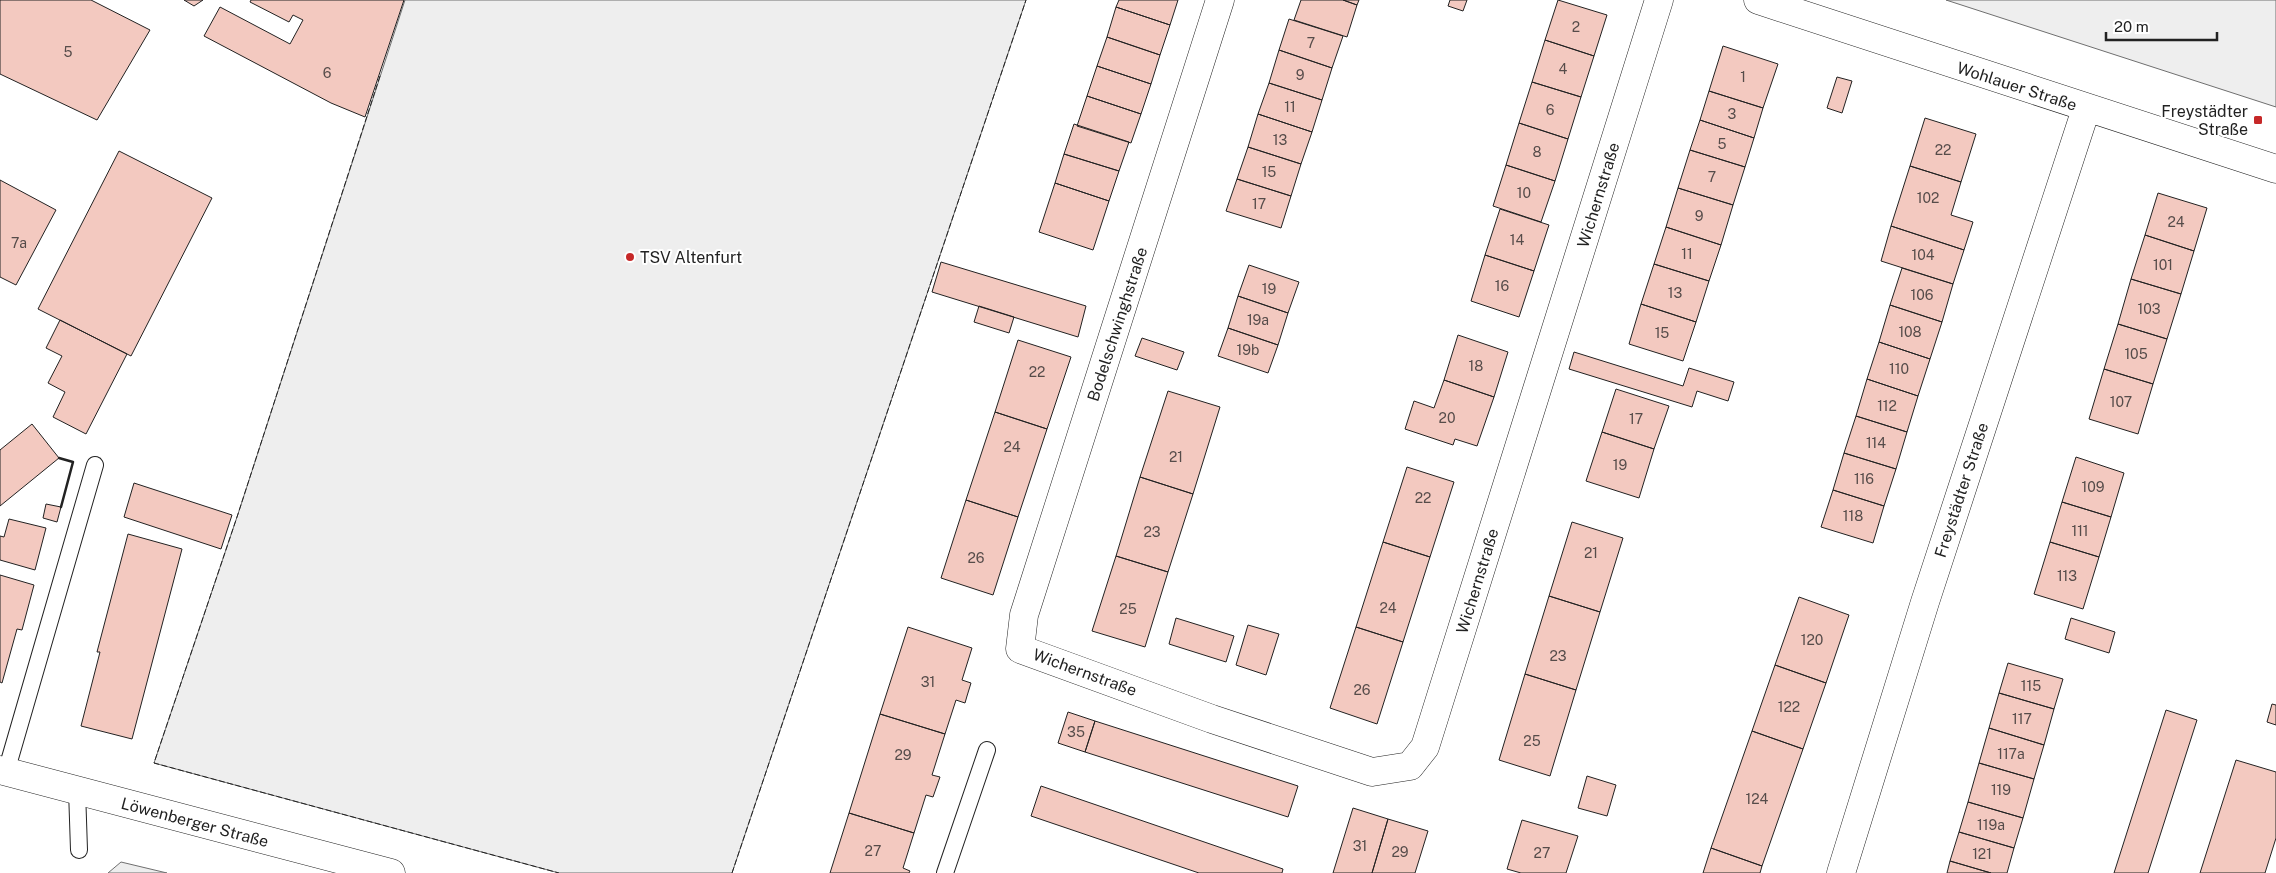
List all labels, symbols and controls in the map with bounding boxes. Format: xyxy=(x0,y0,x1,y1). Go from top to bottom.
scale bar xyxy=(2106,10,2217,42)
text: 20 m xyxy=(2114,18,2149,35)
house number: 2 xyxy=(1572,19,1580,35)
house number: 7 xyxy=(1307,35,1315,51)
house number: 5 xyxy=(64,44,73,60)
street label: Wohlauer Straße xyxy=(1955,58,2079,115)
house number: 4 xyxy=(1559,61,1568,77)
house number: 6 xyxy=(323,65,332,81)
house number: 9 xyxy=(1296,67,1305,83)
house number: 1 xyxy=(1740,69,1746,85)
house number: 11 xyxy=(1284,99,1296,115)
house number: 6 xyxy=(1546,102,1555,118)
place label: Freystädter Straße xyxy=(2161,102,2248,139)
house number: 3 xyxy=(1728,106,1737,122)
marker: Freystädter Straße xyxy=(2252,114,2264,126)
house number: 13 xyxy=(1273,132,1287,148)
house number: 5 xyxy=(1718,136,1727,152)
street label: Wichernstraße xyxy=(1573,140,1623,250)
house number: 22 xyxy=(1935,142,1951,158)
house number: 8 xyxy=(1532,144,1542,160)
house number: 15 xyxy=(1262,164,1276,180)
house number: 7 xyxy=(1708,169,1716,185)
house number: 10 xyxy=(1517,185,1531,201)
house number: 102 xyxy=(1917,190,1939,206)
house number: 17 xyxy=(1252,196,1266,212)
house number: 9 xyxy=(1695,208,1704,224)
house number: 24 xyxy=(2167,214,2185,230)
house number: 14 xyxy=(1510,232,1524,248)
house number: 7a xyxy=(11,235,27,251)
street label: Bodelschwinghstraße xyxy=(1084,245,1151,404)
house number: 11 xyxy=(1681,246,1693,262)
house number: 104 xyxy=(1911,247,1935,263)
place label: TSV Altenfurt xyxy=(640,248,742,267)
marker: TSV Altenfurt xyxy=(624,251,636,263)
house number: 101 xyxy=(2153,257,2173,273)
house number: 16 xyxy=(1495,278,1509,294)
house number: 19 xyxy=(1262,281,1276,297)
house number: 13 xyxy=(1668,285,1682,301)
house number: 106 xyxy=(1911,287,1934,303)
house number: 103 xyxy=(2138,301,2161,317)
house number: 19a xyxy=(1247,312,1269,328)
house number: 108 xyxy=(1898,324,1922,340)
house number: 15 xyxy=(1655,325,1669,341)
house number: 19b xyxy=(1237,342,1259,358)
house number: 105 xyxy=(2124,346,2148,362)
house number: 18 xyxy=(1469,358,1483,374)
house number: 110 xyxy=(1889,361,1909,377)
house number: 22 xyxy=(1029,364,1045,380)
house number: 107 xyxy=(2110,394,2132,410)
house number: 112 xyxy=(1877,398,1897,414)
house number: 20 xyxy=(1439,410,1455,426)
house number: 17 xyxy=(1629,411,1643,427)
street label: Freystädter Straße xyxy=(1931,420,1992,560)
house number: 114 xyxy=(1866,435,1886,451)
house number: 24 xyxy=(1003,439,1021,455)
house number: 21 xyxy=(1169,449,1183,465)
house number: 19 xyxy=(1613,457,1627,473)
house number: 116 xyxy=(1854,471,1874,487)
house number: 109 xyxy=(2082,479,2105,495)
house number: 22 xyxy=(1415,490,1431,506)
house number: 118 xyxy=(1843,508,1863,524)
house number: 111 xyxy=(2071,523,2089,539)
house number: 23 xyxy=(1143,524,1161,540)
street label: Wichernstraße xyxy=(1452,526,1502,636)
house number: 21 xyxy=(1584,545,1598,561)
house number: 26 xyxy=(967,550,985,566)
house number: 113 xyxy=(2057,568,2077,584)
house number: 24 xyxy=(1379,600,1397,616)
house number: 25 xyxy=(1119,601,1137,617)
house number: 120 xyxy=(1801,632,1823,648)
street label: Wichernstraße xyxy=(1030,645,1139,700)
house number: 23 xyxy=(1549,648,1567,664)
house number: 31 xyxy=(921,674,935,690)
house number: 115 xyxy=(2021,678,2041,694)
house number: 26 xyxy=(1353,682,1371,698)
house number: 122 xyxy=(1778,699,1800,715)
house number: 117 xyxy=(2012,711,2032,727)
house number: 35 xyxy=(1067,724,1085,740)
house number: 25 xyxy=(1523,733,1541,749)
house number: 117a xyxy=(1997,746,2025,762)
house number: 29 xyxy=(894,747,912,763)
house number: 119 xyxy=(1991,782,2011,798)
house number: 124 xyxy=(1746,791,1769,807)
street label: Löwenberger Straße xyxy=(119,794,271,851)
house number: 119a xyxy=(1977,817,2005,833)
house number: 31 xyxy=(1353,838,1367,854)
house number: 27 xyxy=(865,843,881,859)
house number: 29 xyxy=(1391,844,1409,860)
house number: 27 xyxy=(1534,845,1550,861)
house number: 121 xyxy=(1972,846,1992,862)

